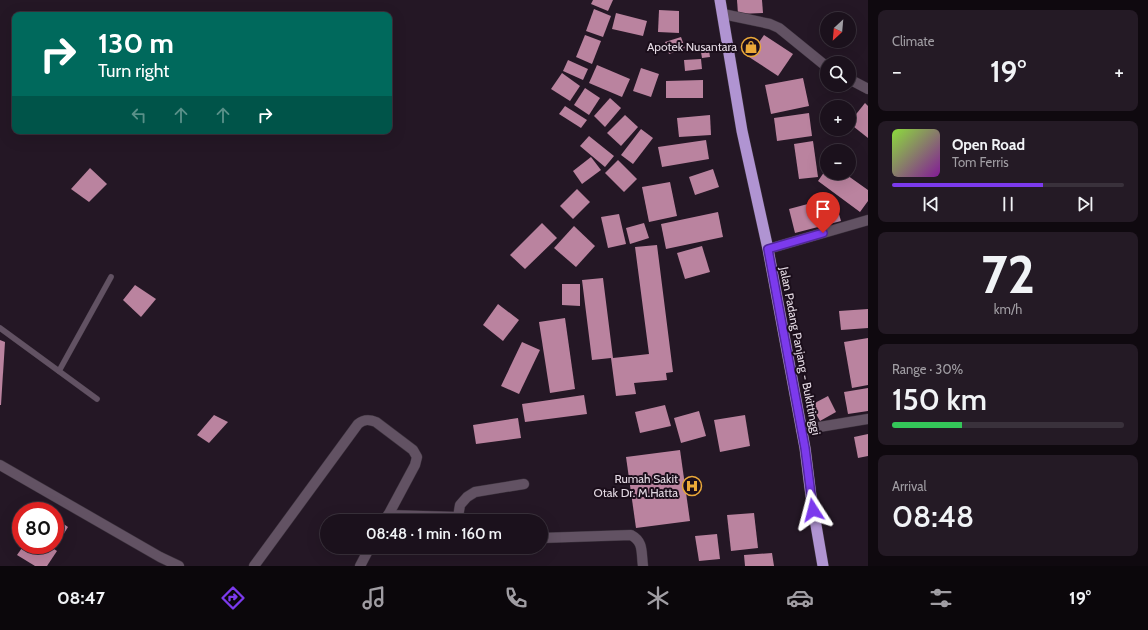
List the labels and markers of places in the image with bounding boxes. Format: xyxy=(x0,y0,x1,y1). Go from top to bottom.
shop icon: Apotek Nusantara xyxy=(740,36,762,58)
place label: Apotek Nusantara xyxy=(647,39,737,54)
pin xyxy=(806,192,840,233)
place label: Rumah Sakit Otak Dr. M.Hatta xyxy=(594,471,678,500)
hospital icon: Rumah Sakit Otak Dr. M.Hatta xyxy=(681,475,703,497)

